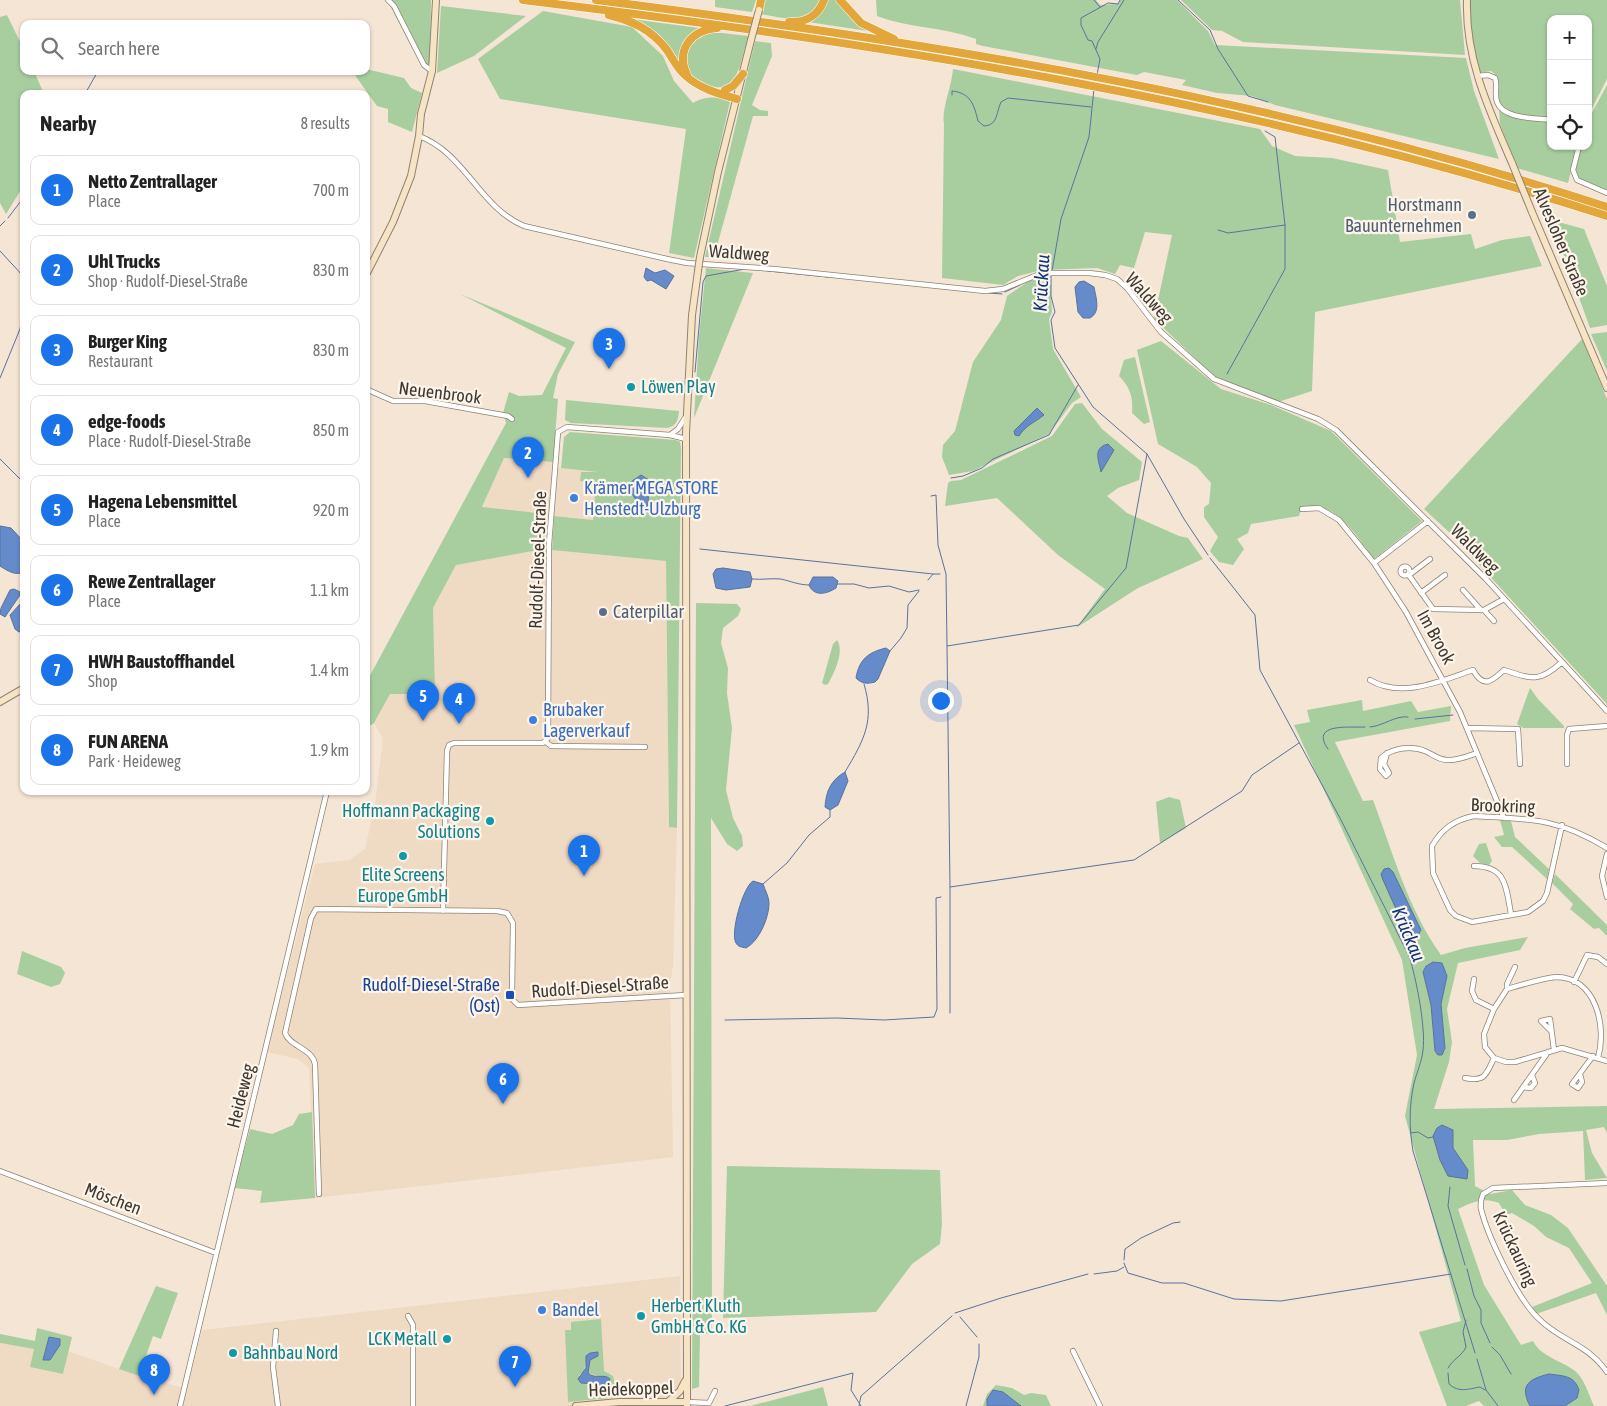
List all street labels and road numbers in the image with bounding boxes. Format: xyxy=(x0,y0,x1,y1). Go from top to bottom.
street label: Alvesloher Straße xyxy=(1529,184,1594,299)
street label: Waldweg xyxy=(708,240,770,265)
street label: Waldweg xyxy=(1121,268,1178,327)
street label: Neuenbrook xyxy=(398,377,483,408)
street label: Rudolf-Diesel-Straße xyxy=(525,491,550,629)
street label: Waldweg xyxy=(1447,520,1504,578)
street label: Im Brook xyxy=(1413,606,1460,668)
street label: Brookring xyxy=(1470,794,1536,817)
street label: Rudolf-Diesel-Straße xyxy=(530,971,669,1002)
street label: Heideweg xyxy=(222,1061,259,1130)
street label: Möschen xyxy=(82,1178,145,1219)
street label: Krückauring xyxy=(1489,1208,1542,1290)
street label: Heidekoppel xyxy=(588,1377,674,1400)

